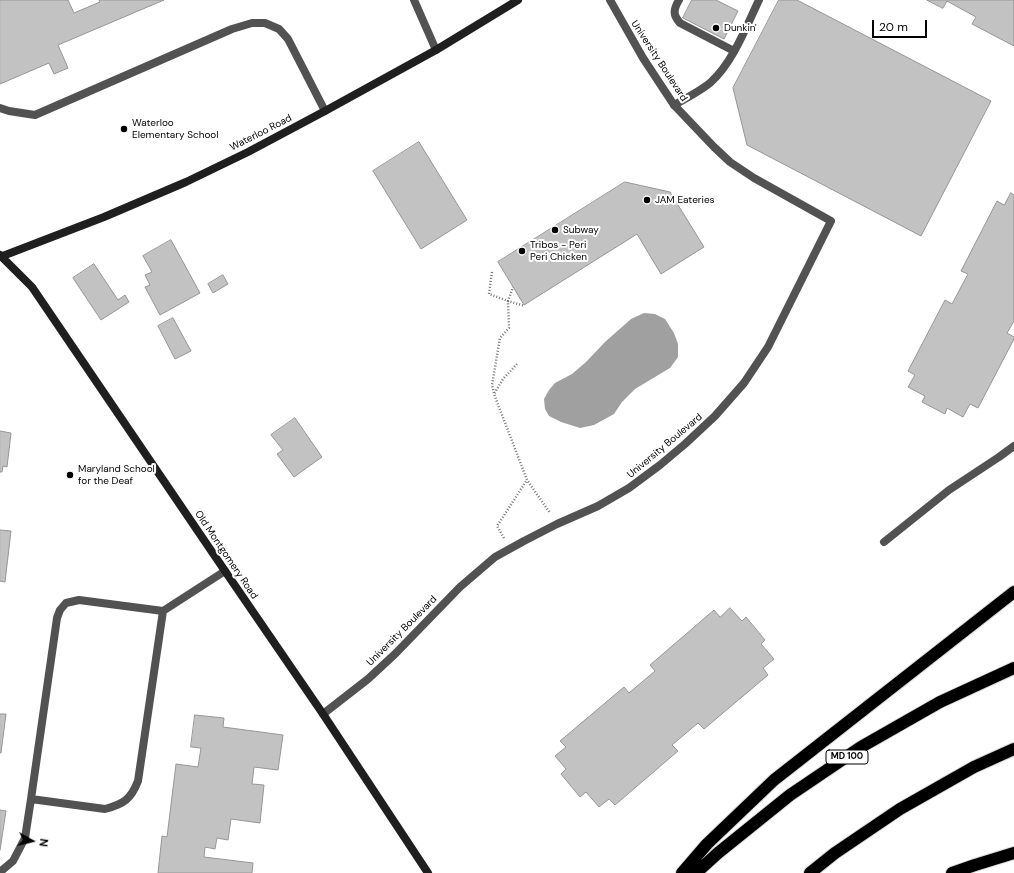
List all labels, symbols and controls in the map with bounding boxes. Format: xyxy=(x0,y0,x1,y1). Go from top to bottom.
scale bar xyxy=(874,12,929,38)
street label: University Boulevard xyxy=(628,18,690,104)
text: 20 m xyxy=(879,19,908,35)
place label: Dunkin' xyxy=(724,22,757,34)
marker: Dunkin' xyxy=(711,23,721,33)
street label: Waterloo Road xyxy=(228,112,294,154)
place label: Waterloo Elementary School xyxy=(132,117,219,140)
marker: Waterloo Elementary School xyxy=(119,124,129,134)
place label: JAM Eateries xyxy=(655,194,715,206)
marker: JAM Eateries xyxy=(642,195,652,205)
place label: Subway xyxy=(563,224,599,236)
marker: Subway xyxy=(550,225,560,235)
place label: Tribos - Peri Peri Chicken xyxy=(530,239,587,262)
marker: Tribos - Peri Peri Chicken xyxy=(517,246,527,256)
street label: University Boulevard xyxy=(625,411,705,481)
place label: Maryland School for the Deaf xyxy=(78,463,155,486)
marker: Maryland School for the Deaf xyxy=(65,470,75,480)
street label: Old Montgomery Road xyxy=(192,509,260,601)
street label: University Boulevard xyxy=(364,593,440,669)
road number: MD 100 xyxy=(826,750,868,764)
north arrow xyxy=(12,821,52,861)
text: N xyxy=(36,838,51,848)

